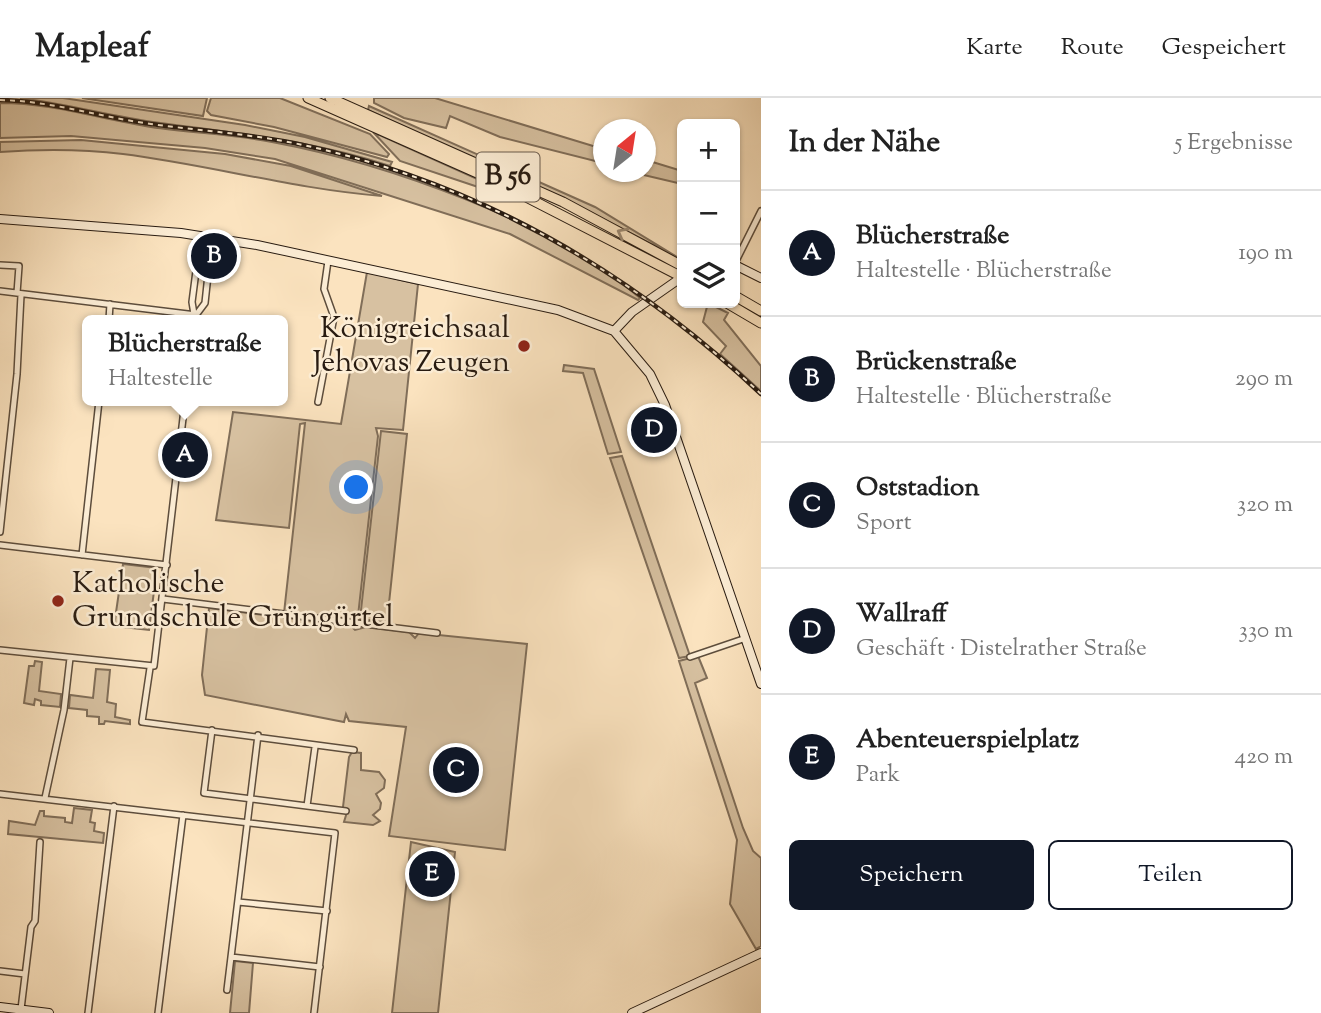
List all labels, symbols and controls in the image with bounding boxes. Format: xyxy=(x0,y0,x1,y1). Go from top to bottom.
text: Mapleaf xyxy=(35,24,149,72)
text: Karte xyxy=(966,31,1023,65)
text: Route xyxy=(1061,31,1124,65)
text: Gespeichert xyxy=(1162,31,1286,65)
north arrow xyxy=(593,119,656,182)
map controls xyxy=(677,119,740,308)
button: + xyxy=(677,119,740,182)
text: In der Nähe xyxy=(789,122,940,165)
text: 5 Ergebnisse xyxy=(1175,127,1293,160)
road number: B 56 xyxy=(476,153,540,202)
button: − xyxy=(677,182,740,245)
text: Blücherstraße xyxy=(856,218,1009,255)
one-way arrow xyxy=(617,228,630,242)
pin: B xyxy=(191,230,237,282)
text: A xyxy=(803,237,821,270)
text: 190 m xyxy=(1238,237,1293,270)
button: layers xyxy=(677,245,740,308)
text: Haltestelle · Blücherstraße xyxy=(856,255,1112,288)
place label: Königreichsaal Jehovas Zeugen xyxy=(311,308,510,385)
popup xyxy=(82,315,288,406)
text: Blücherstraße xyxy=(108,326,262,363)
marker: Königreichsaal Jehovas Zeugen xyxy=(516,338,532,354)
text: Brückenstraße xyxy=(856,344,1017,381)
text: Haltestelle xyxy=(108,363,213,396)
text: B xyxy=(805,363,819,396)
text: 290 m xyxy=(1235,363,1293,396)
text: Haltestelle · Blücherstraße xyxy=(856,381,1112,414)
pin: D xyxy=(631,404,677,456)
pin: A xyxy=(162,429,208,481)
your location xyxy=(339,470,373,504)
text: Oststadion xyxy=(856,470,980,507)
text: C xyxy=(803,489,821,522)
text: 320 m xyxy=(1237,489,1293,522)
text: Sport xyxy=(856,507,912,540)
place label: Katholische Grundschule Grüngürtel xyxy=(72,563,394,640)
marker: Katholische Grundschule Grüngürtel xyxy=(50,593,66,609)
text: Wallraff xyxy=(856,596,947,633)
text: D xyxy=(803,615,821,648)
text: 330 m xyxy=(1239,615,1293,648)
text: Geschäft · Distelrather Straße xyxy=(856,633,1147,666)
text: Abenteuerspielplatz xyxy=(856,722,1079,759)
text: E xyxy=(805,741,819,774)
text: 420 m xyxy=(1235,741,1293,774)
pin: C xyxy=(433,744,479,796)
text: Park xyxy=(856,759,900,792)
button: Speichern xyxy=(789,840,1034,910)
button: Teilen xyxy=(1048,840,1293,910)
pin: E xyxy=(409,848,455,900)

